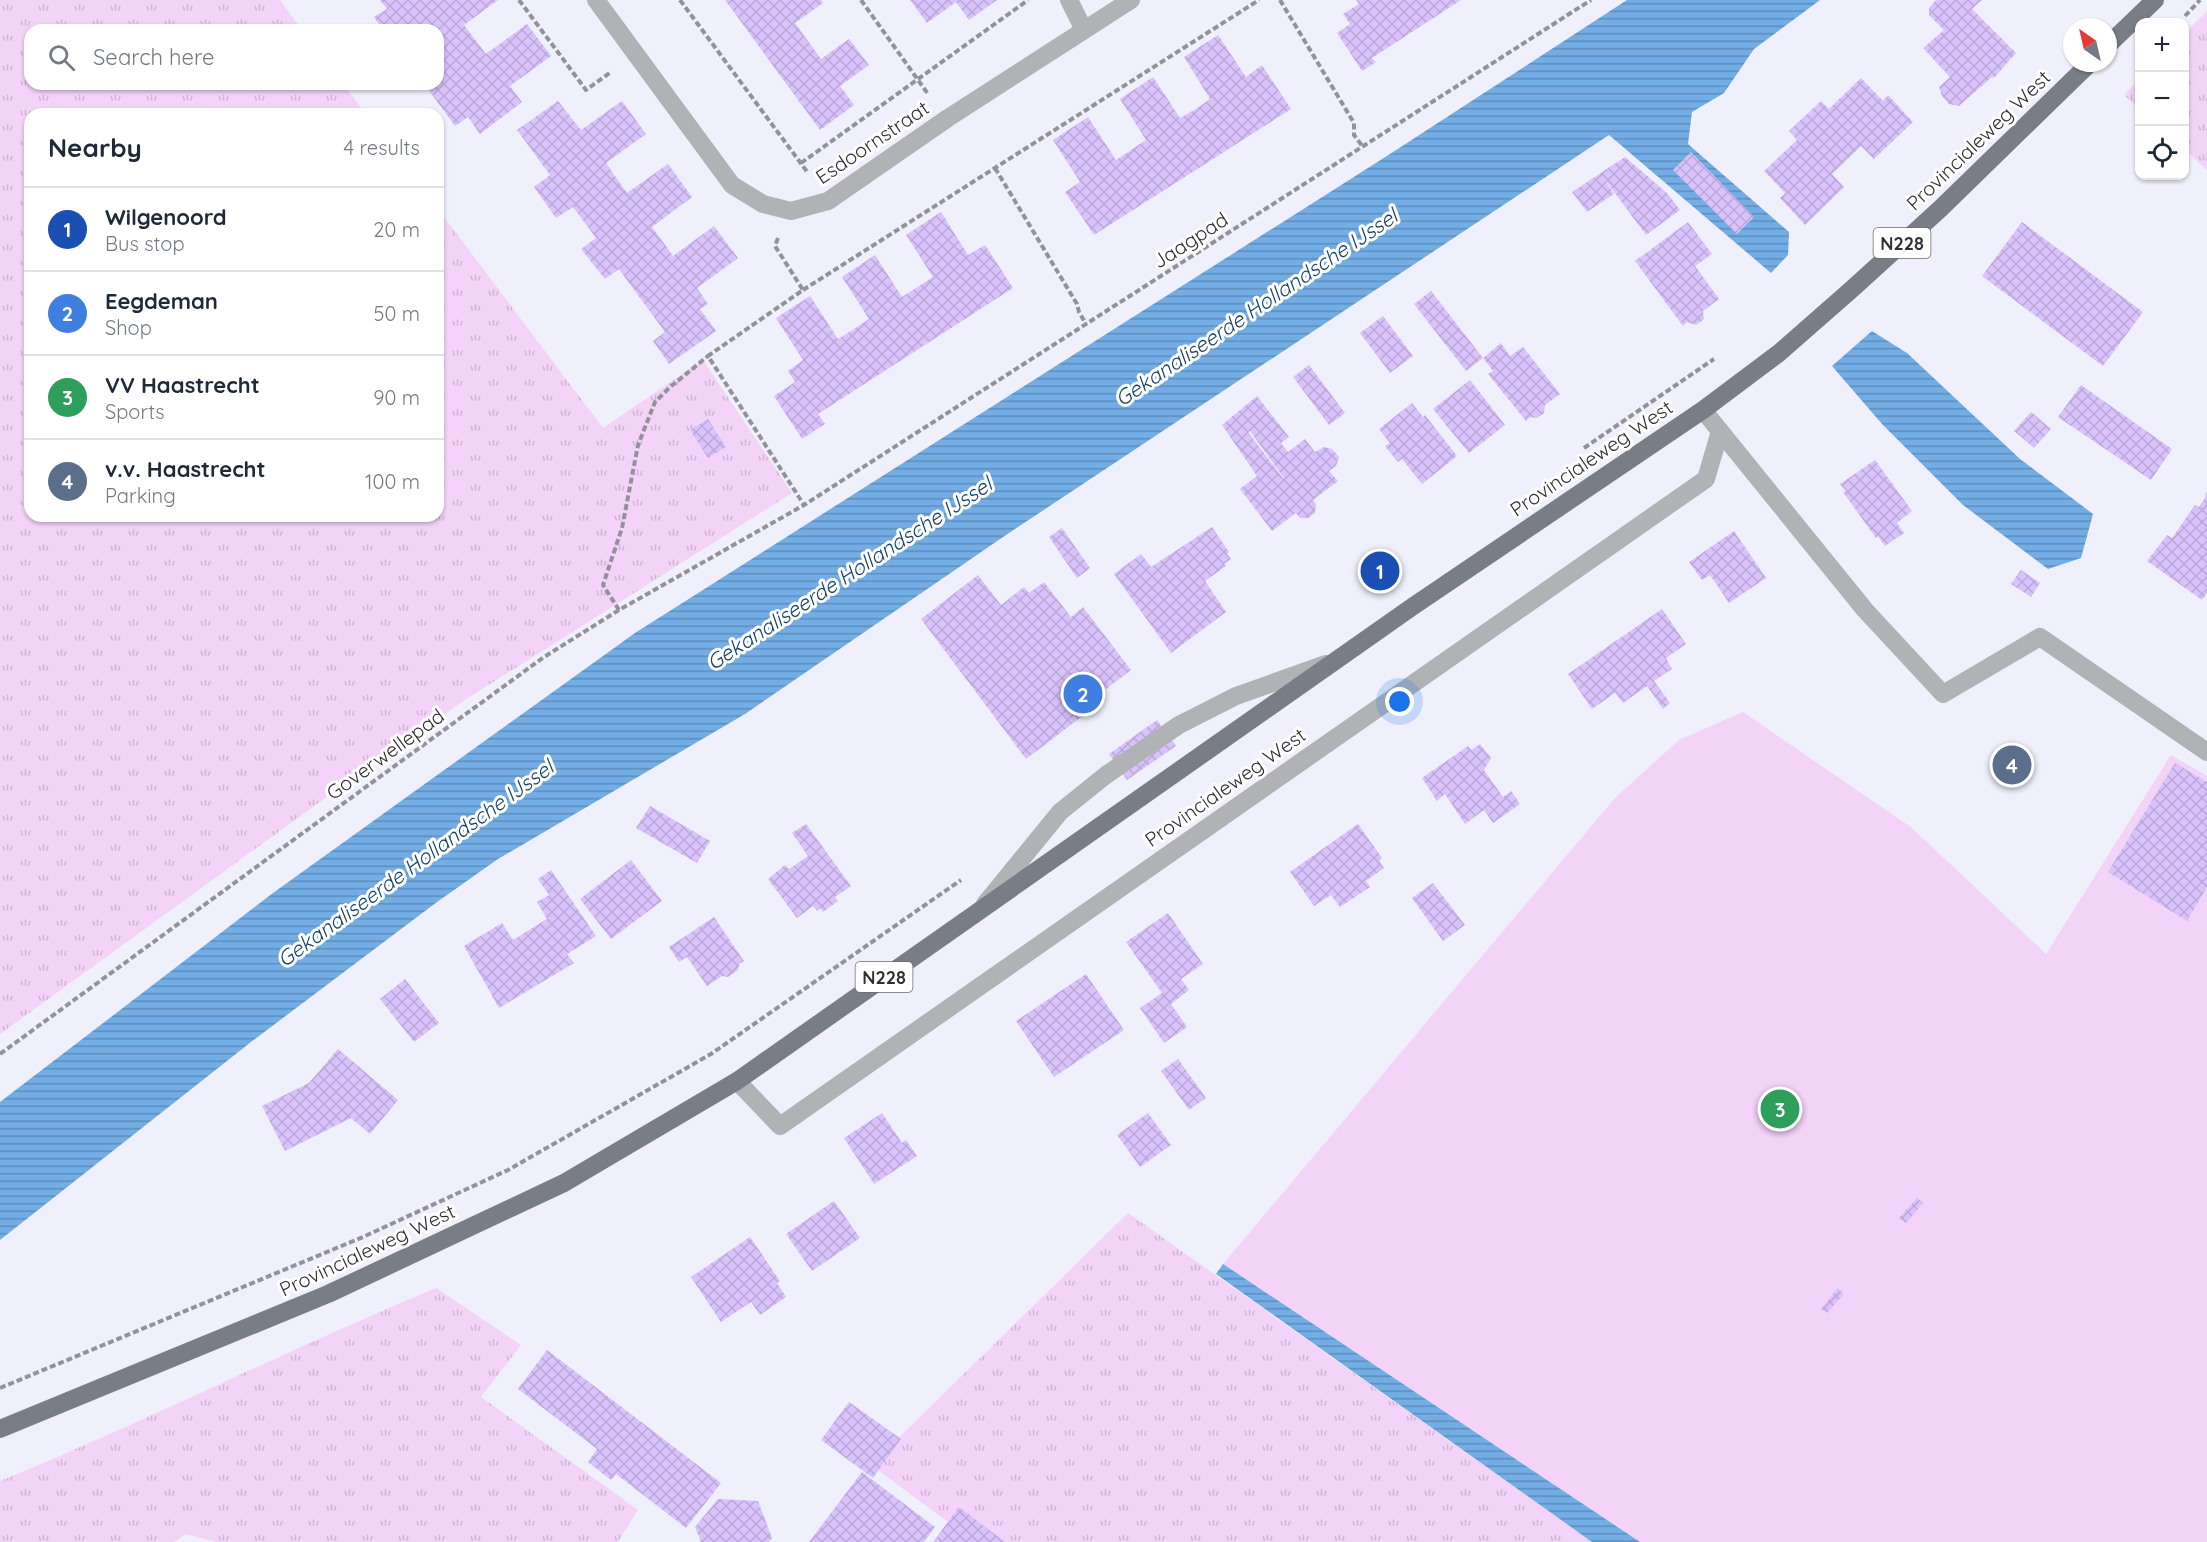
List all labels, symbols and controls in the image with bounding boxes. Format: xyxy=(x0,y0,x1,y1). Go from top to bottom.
north arrow xyxy=(2063,18,2117,72)
map controls xyxy=(2135,18,2189,180)
button: + xyxy=(2135,18,2189,72)
search box xyxy=(24,24,444,90)
icon: search xyxy=(45,41,78,74)
text: Search here xyxy=(93,43,214,71)
street label: Provincialeweg West xyxy=(1901,65,2055,215)
button: − xyxy=(2135,72,2189,126)
street label: Esdoornstraat xyxy=(811,95,934,189)
button: locate xyxy=(2135,126,2189,180)
text: Nearby xyxy=(48,131,142,164)
text: 4 results xyxy=(344,135,420,160)
water label: Gekanaliseerde Hollandsche IJssel xyxy=(1110,201,1404,411)
text: Wilgenoord xyxy=(105,203,227,231)
street label: Jaagpad xyxy=(1148,206,1232,274)
text: 1 xyxy=(64,217,71,242)
text: 20 m xyxy=(373,217,420,242)
road number: N228 xyxy=(1874,228,1930,258)
text: Bus stop xyxy=(105,231,185,256)
text: Eegdeman xyxy=(105,287,218,315)
text: 2 xyxy=(62,301,73,326)
text: 50 m xyxy=(374,301,420,326)
text: Shop xyxy=(105,315,152,340)
text: VV Haastrecht xyxy=(105,371,260,399)
text: 3 xyxy=(62,385,73,410)
text: 90 m xyxy=(373,385,420,410)
street label: Provincialeweg West xyxy=(1505,394,1677,522)
text: Sports xyxy=(105,399,165,424)
text: v.v. Haastrecht xyxy=(105,455,266,483)
text: 4 xyxy=(62,469,73,494)
text: 100 m xyxy=(365,469,420,494)
water label: Gekanaliseerde Hollandsche IJssel xyxy=(701,470,998,675)
text: Parking xyxy=(105,483,176,508)
pin: 1 xyxy=(1360,548,1400,594)
pin: 2 xyxy=(1064,672,1102,716)
your location xyxy=(1385,687,1414,716)
street label: Goverwellepad xyxy=(321,703,449,805)
street label: Provincialeweg West xyxy=(1140,722,1310,852)
pin: 4 xyxy=(1992,742,2032,788)
water label: Gekanaliseerde Hollandsche IJssel xyxy=(272,753,560,972)
road number: N228 xyxy=(856,962,912,992)
pin: 3 xyxy=(1760,1086,1800,1132)
street label: Provincialeweg West xyxy=(275,1198,459,1302)

